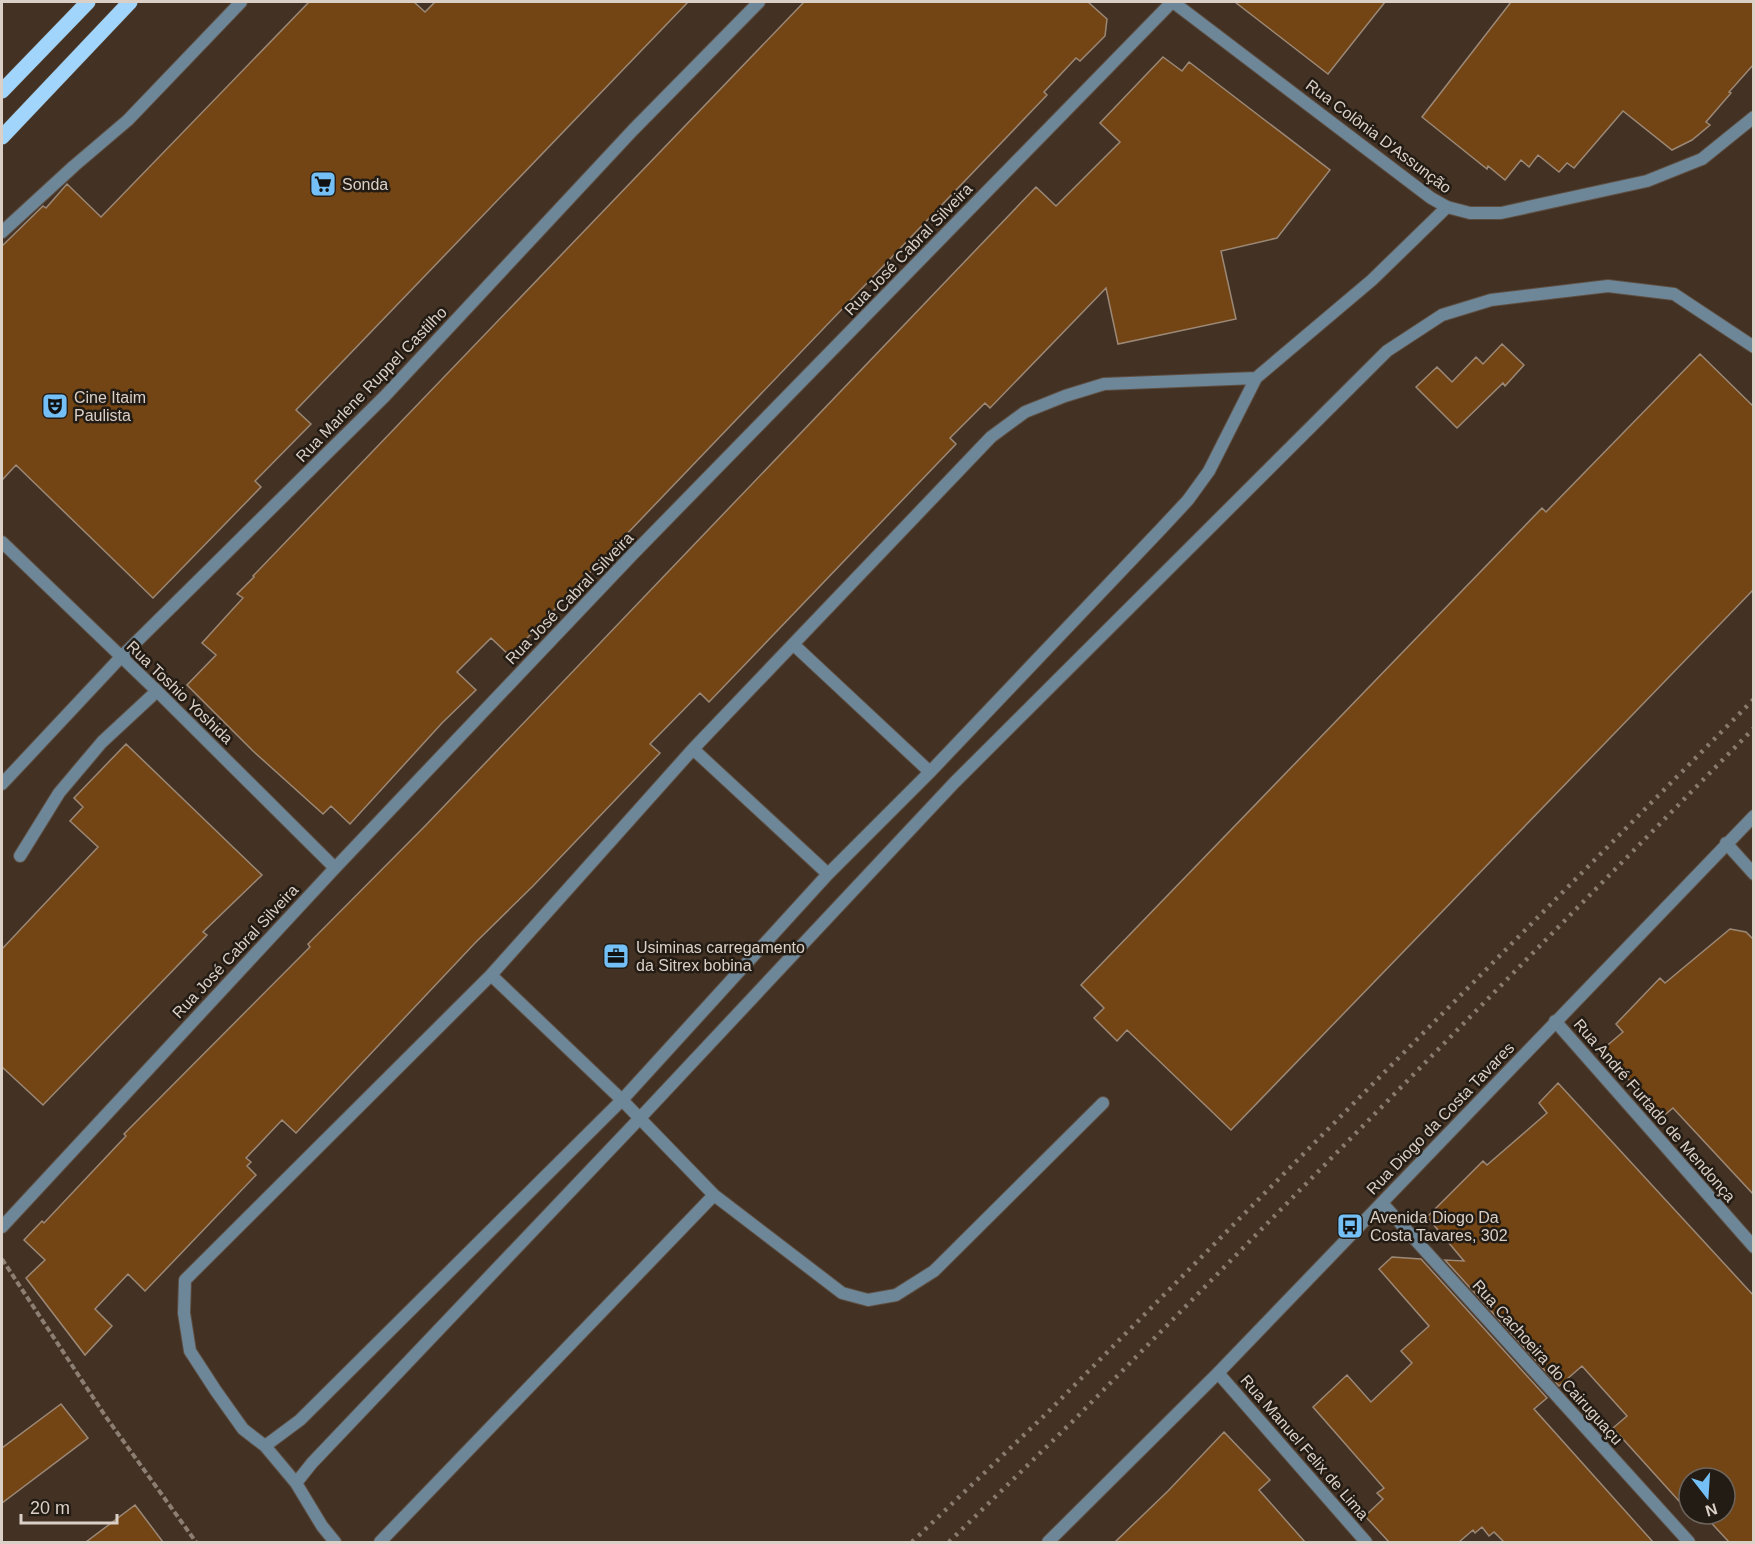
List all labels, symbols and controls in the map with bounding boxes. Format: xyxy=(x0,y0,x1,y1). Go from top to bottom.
street label: Rua Colônia D'Assunção xyxy=(1303,76,1455,197)
supermarket icon: Sonda xyxy=(308,169,338,199)
place label: Sonda xyxy=(342,176,388,193)
street label: Rua José Cabral Silveira xyxy=(841,180,976,319)
street label: Rua Marlene Ruppel Castilho xyxy=(293,303,450,465)
place label: Cine Itaim Paulista xyxy=(74,389,146,424)
theatre icon: Cine Itaim Paulista xyxy=(40,391,70,421)
street label: Rua José Cabral Silveira xyxy=(502,529,637,668)
street label: Rua Toshio Yoshida xyxy=(123,638,236,747)
street label: Rua José Cabral Silveira xyxy=(169,881,302,1022)
place label: Usiminas carregamento da Sitrex bobina xyxy=(636,939,805,974)
office icon: Usiminas carregamento da Sitrex bobina xyxy=(601,941,631,971)
street label: Rua André Furtado de Mendonça xyxy=(1571,1015,1739,1205)
street label: Rua Diogo da Costa Tavares xyxy=(1363,1039,1517,1198)
place label: Avenida Diogo Da Costa Tavares, 302 xyxy=(1370,1209,1508,1244)
bus stop icon: Avenida Diogo Da Costa Tavares, 302 xyxy=(1335,1211,1365,1241)
street label: Rua Cachoeira do Cairuguaçu xyxy=(1469,1277,1626,1448)
street label: Rua Manuel Felix de Lima xyxy=(1237,1372,1372,1523)
north arrow xyxy=(1677,1466,1737,1526)
scale bar xyxy=(21,1487,117,1525)
text: 20 m xyxy=(30,1498,70,1518)
text: N xyxy=(1703,1500,1719,1520)

